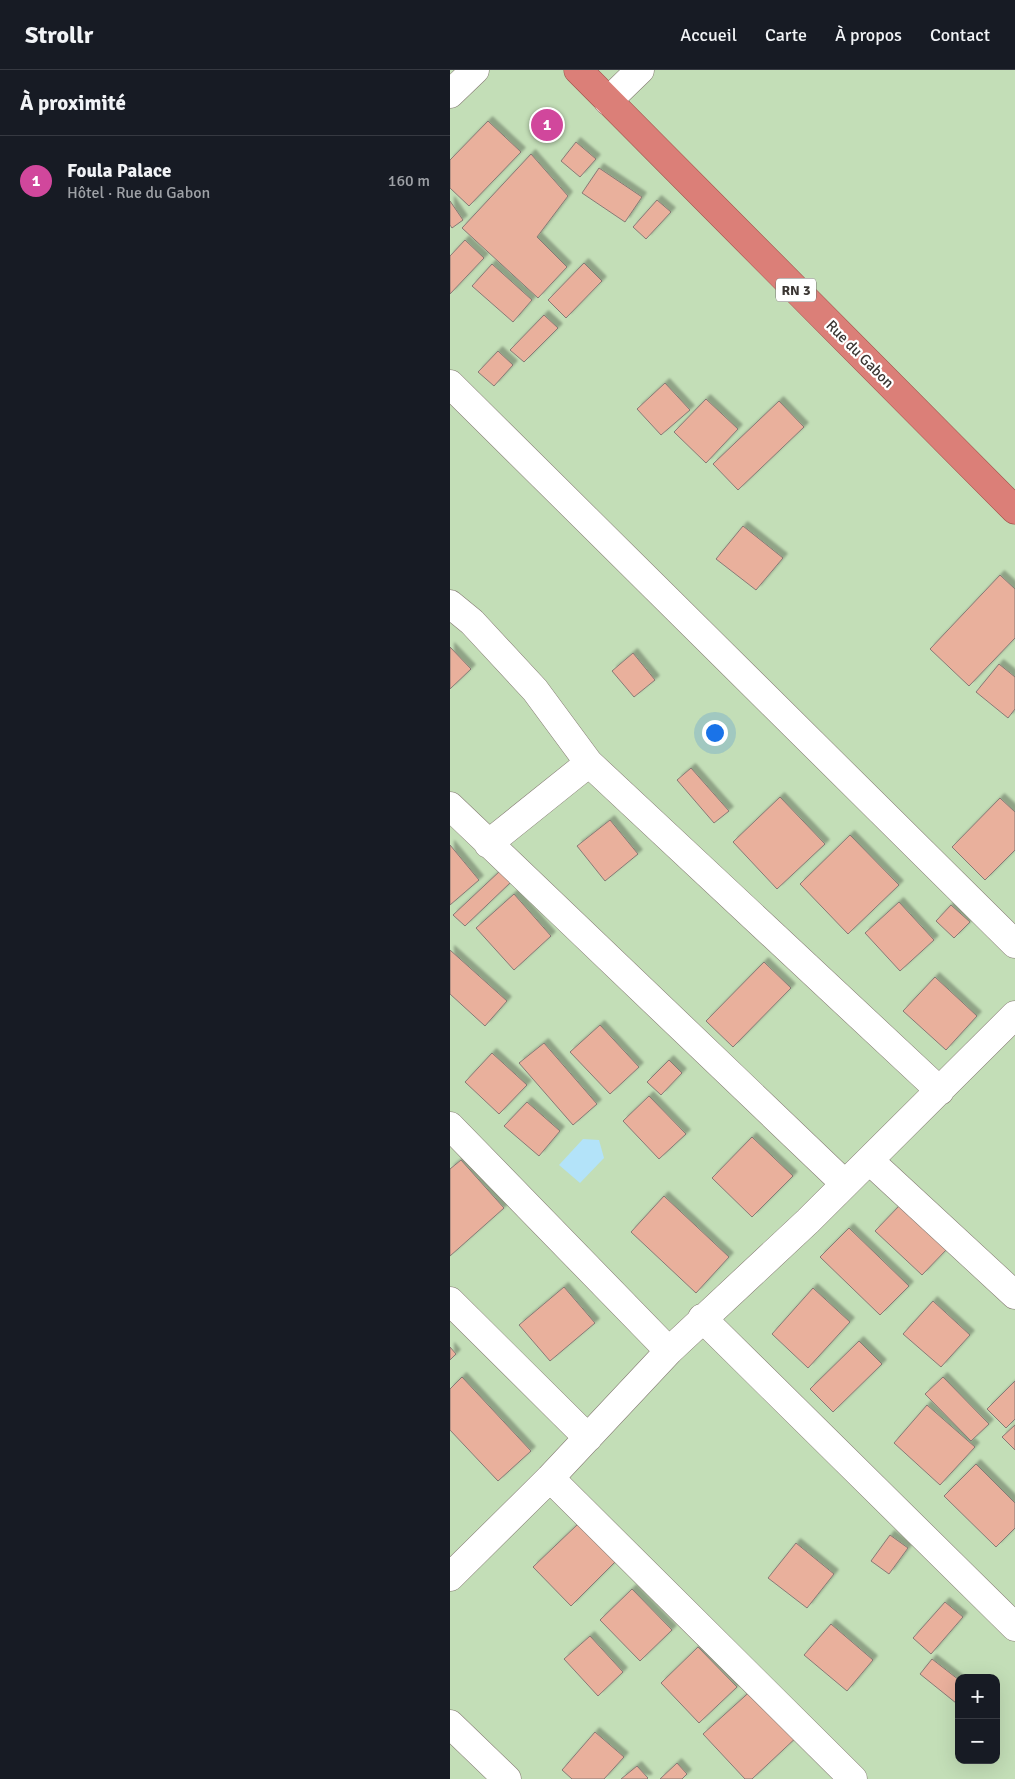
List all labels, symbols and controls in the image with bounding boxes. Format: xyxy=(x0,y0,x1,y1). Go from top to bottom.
text: Strollr xyxy=(25,20,93,50)
text: Accueil xyxy=(680,24,737,46)
text: Carte xyxy=(765,24,807,46)
text: À propos xyxy=(835,24,902,46)
text: Contact xyxy=(930,24,990,46)
text: À proximité xyxy=(20,90,126,116)
pin: 1 xyxy=(531,106,563,144)
text: Foula Palace xyxy=(67,159,171,183)
text: 1 xyxy=(32,171,40,191)
text: 160 m xyxy=(388,171,430,191)
text: Hôtel · Rue du Gabon xyxy=(67,183,210,203)
road number: RN 3 xyxy=(776,278,816,302)
street label: Rue du Gabon xyxy=(822,316,898,392)
your location xyxy=(702,720,728,746)
map controls xyxy=(955,1674,1000,1764)
button: + xyxy=(955,1674,1000,1719)
button: − xyxy=(955,1719,1000,1764)

